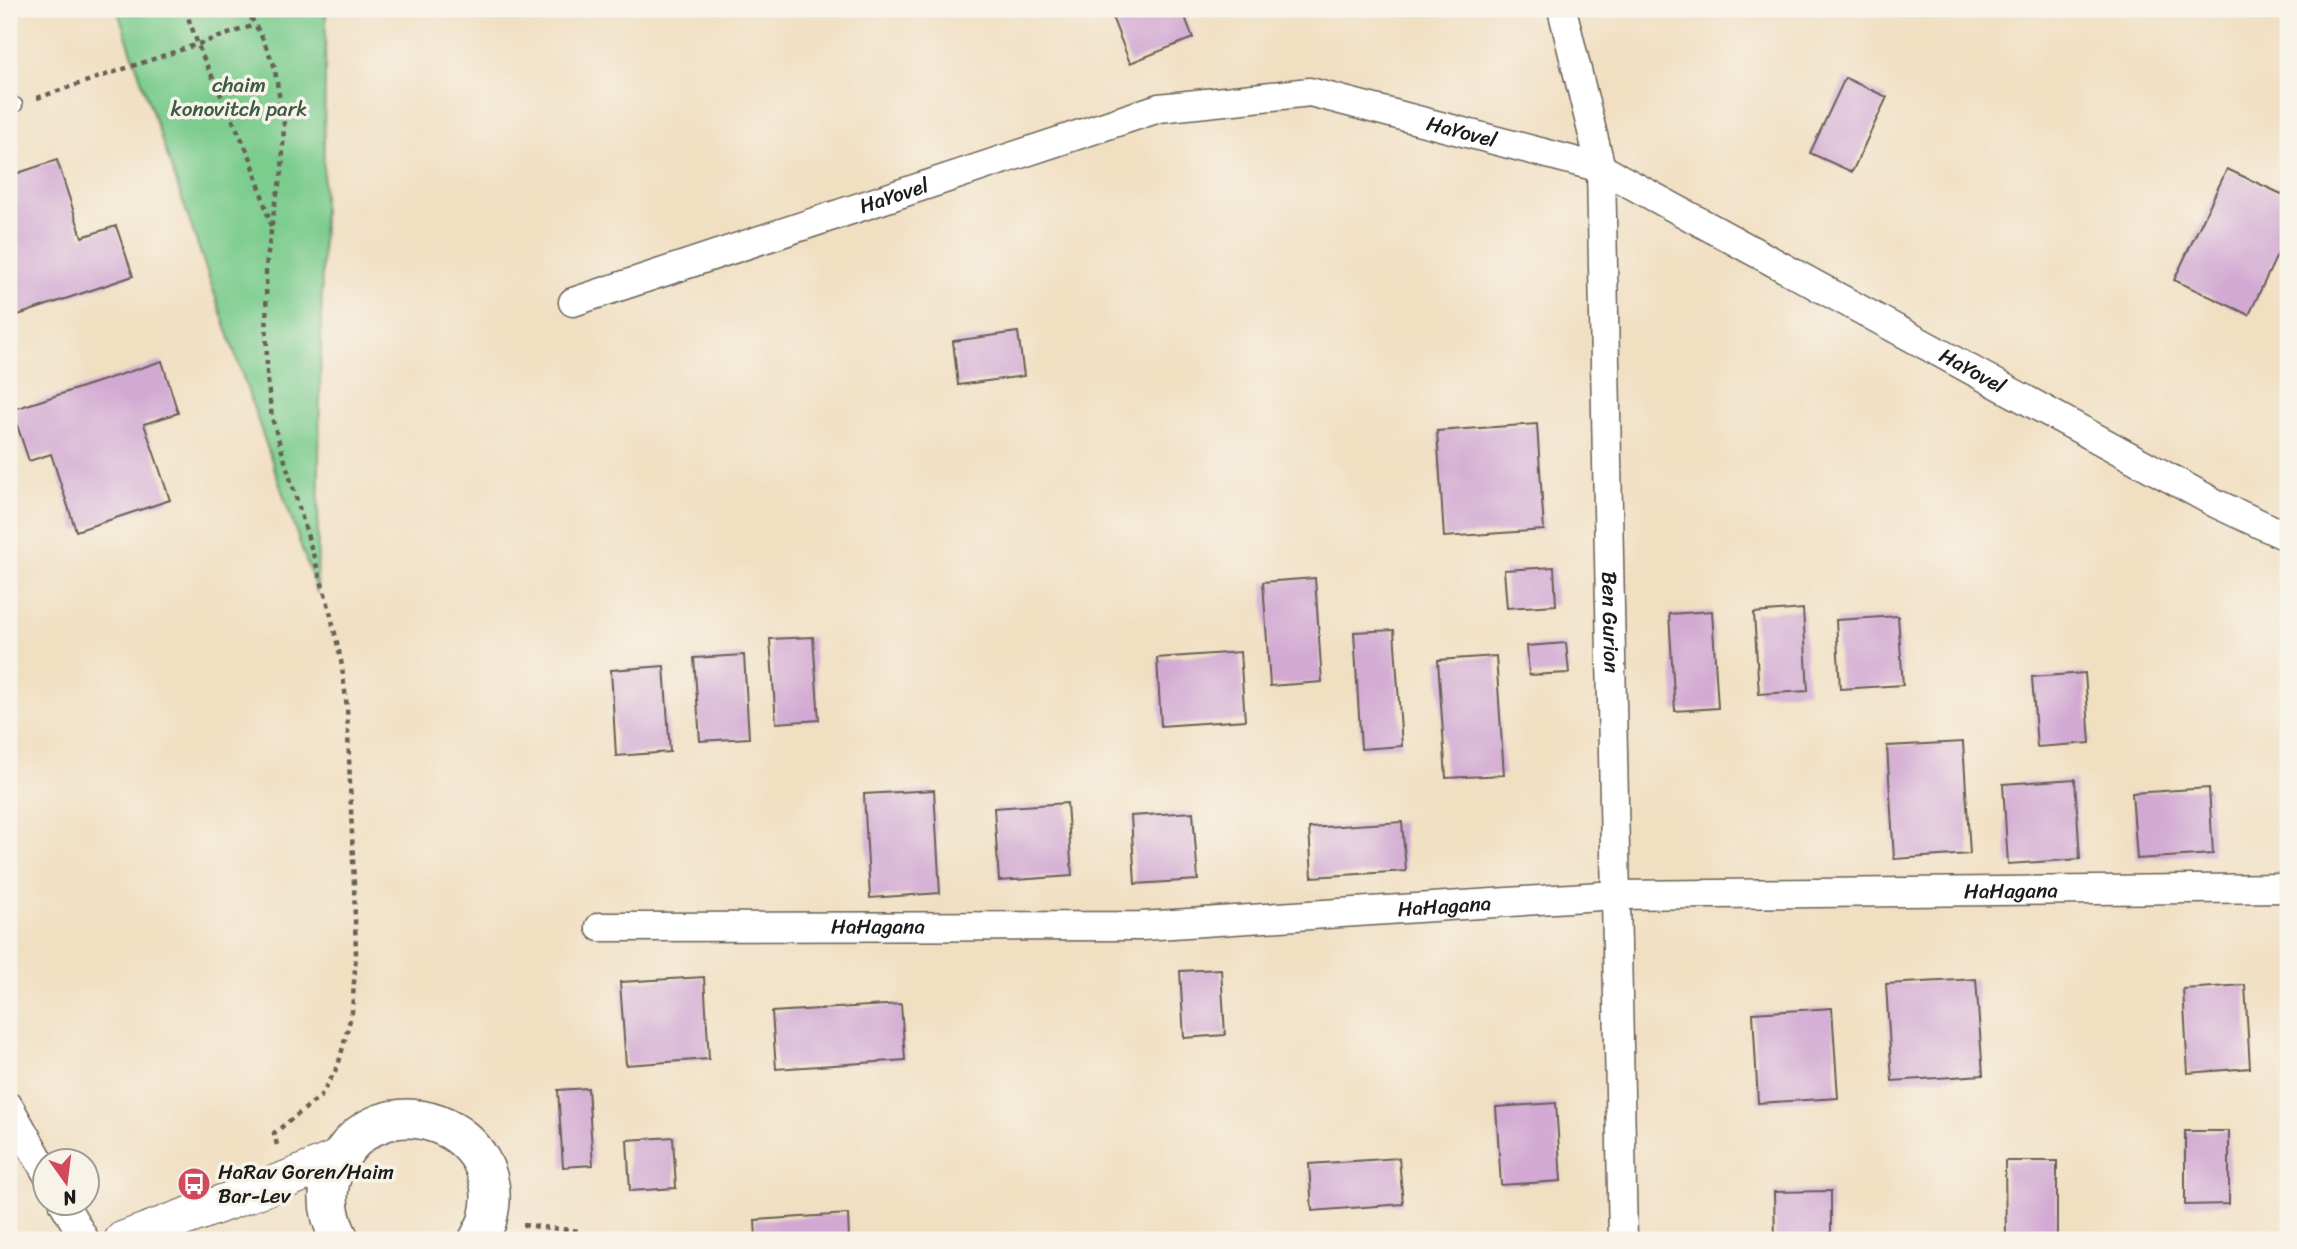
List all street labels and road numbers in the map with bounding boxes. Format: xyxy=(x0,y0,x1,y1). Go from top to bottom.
street label: HaYovel xyxy=(1423,104,1502,159)
street label: HaYovel xyxy=(854,166,935,225)
street label: HaYovel xyxy=(1932,337,2014,405)
street label: Ben Gurion xyxy=(1590,571,1630,673)
street label: HaHagana xyxy=(1964,871,2059,910)
street label: HaHagana xyxy=(1396,884,1493,928)
street label: HaHagana xyxy=(831,907,925,946)

